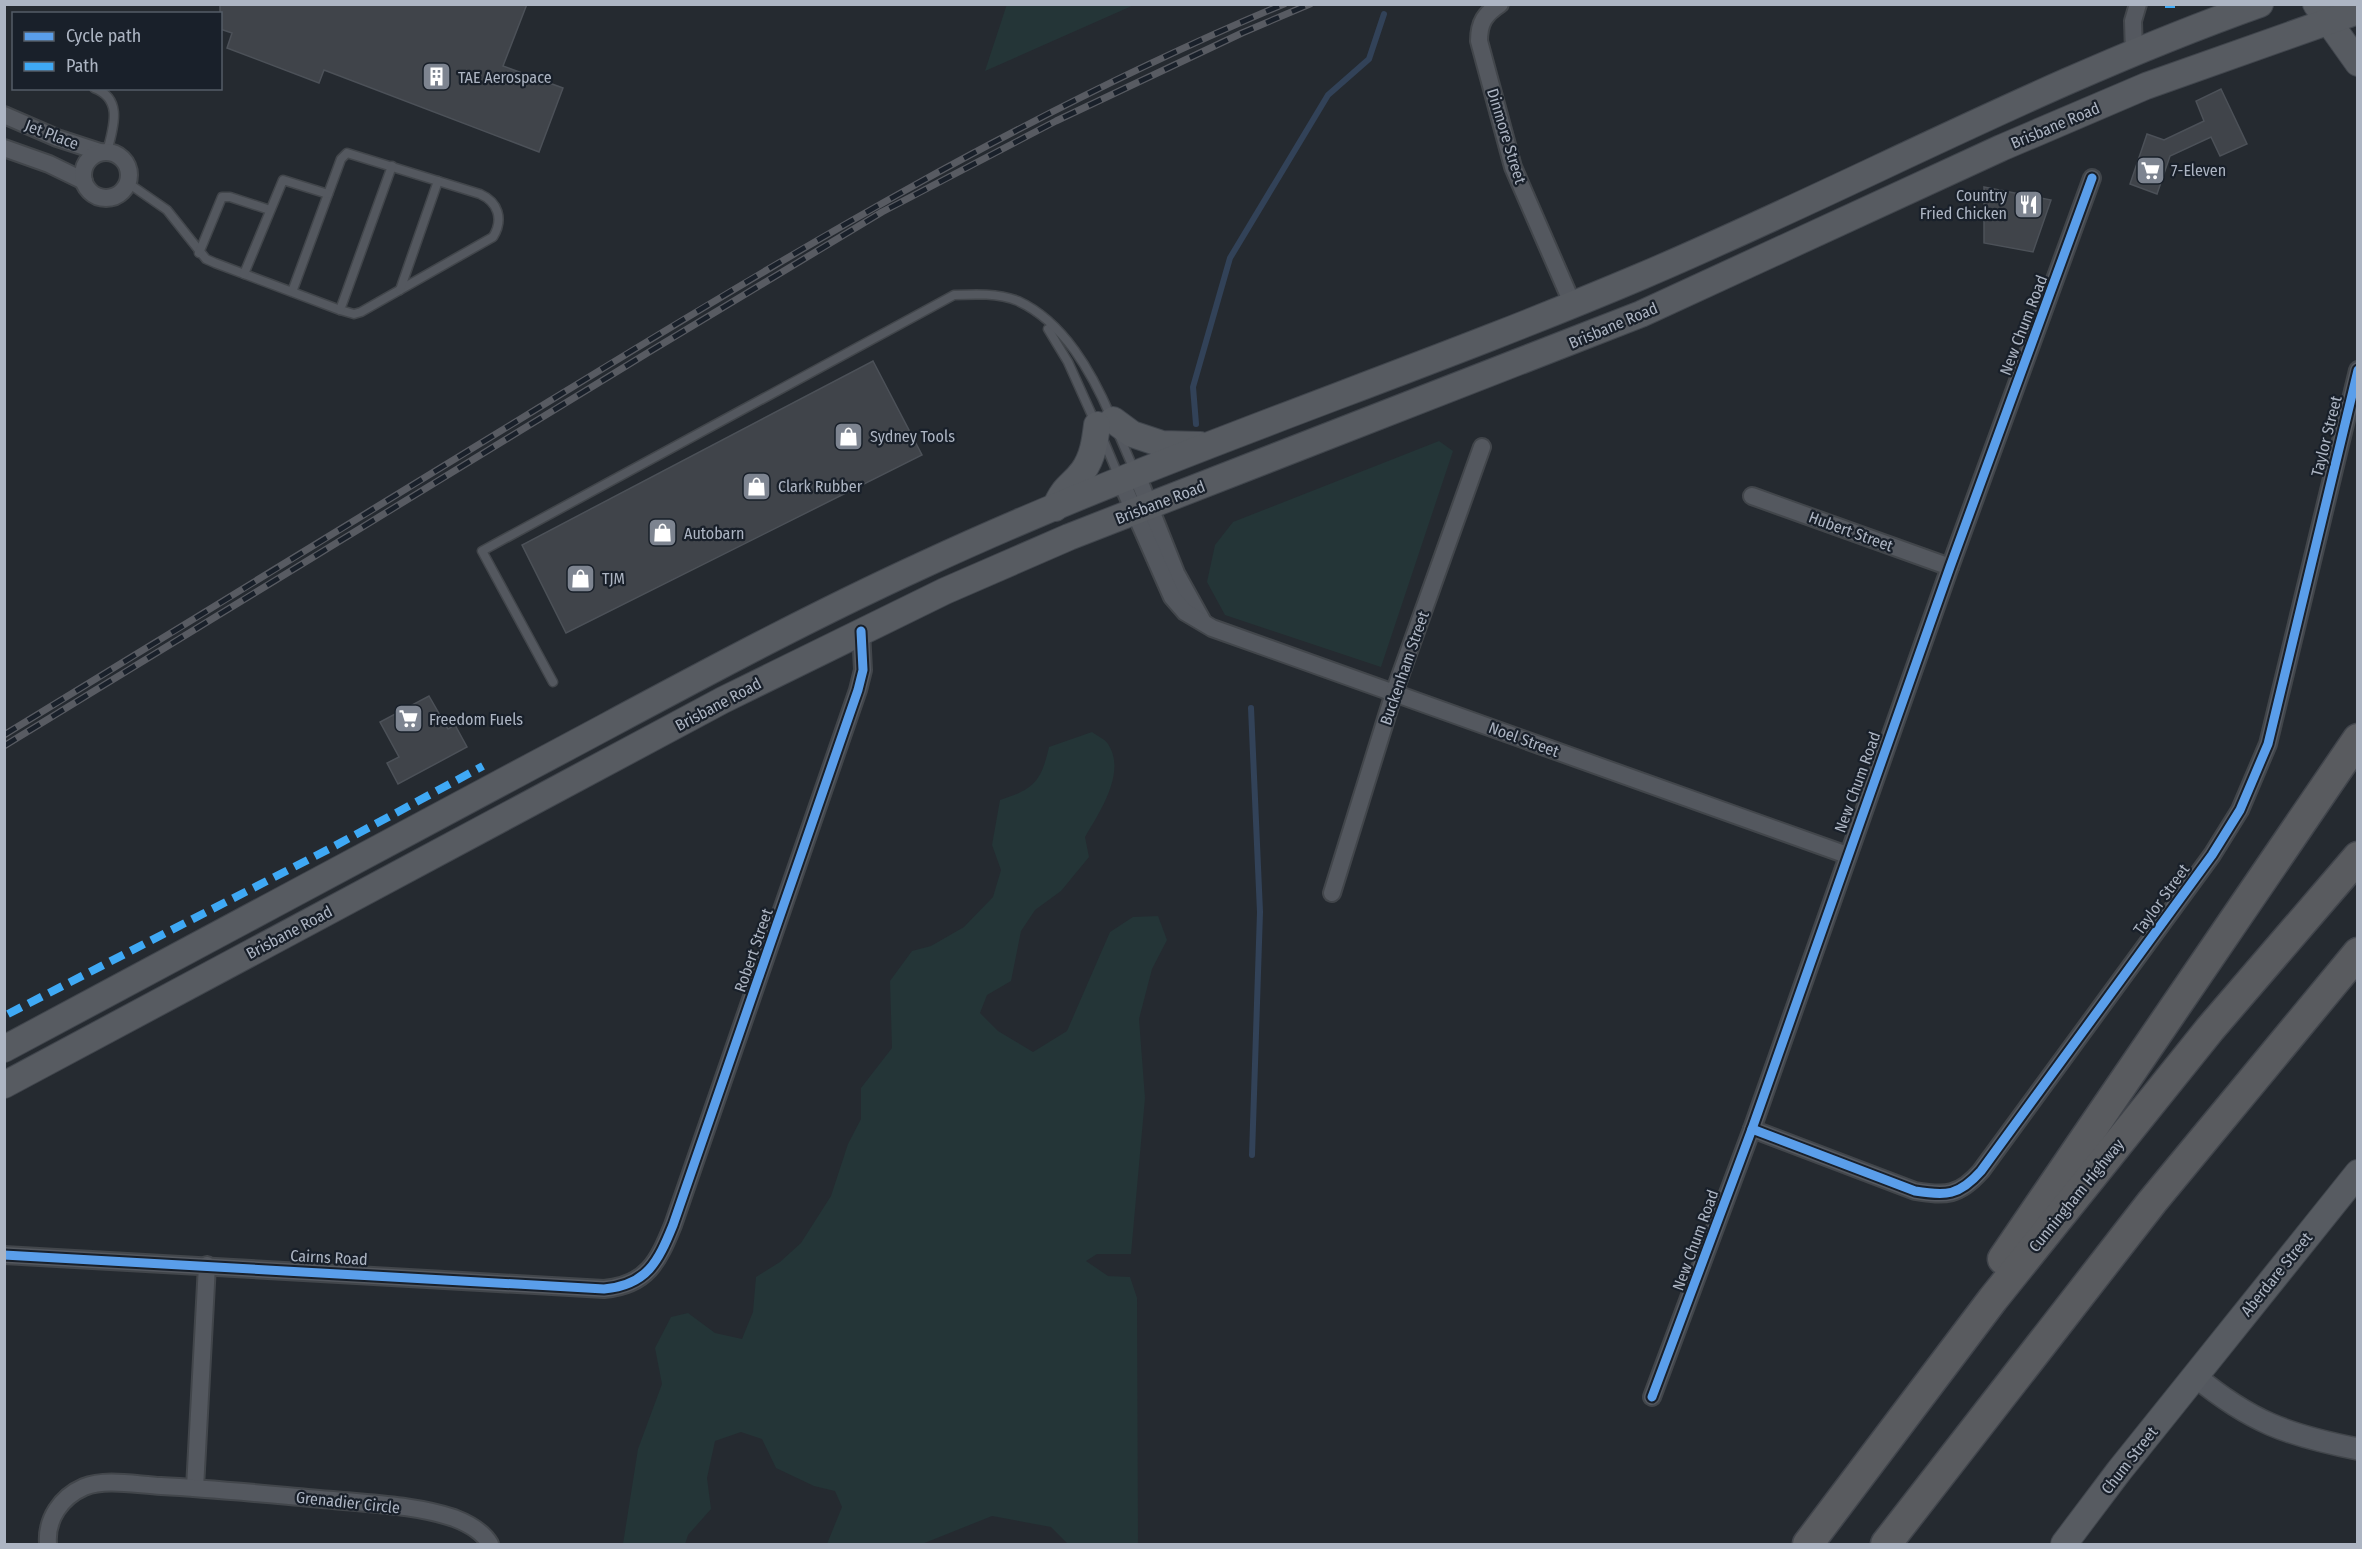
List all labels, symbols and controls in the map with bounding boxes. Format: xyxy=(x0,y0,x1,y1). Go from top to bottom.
legend xyxy=(12,12,222,90)
text: Cycle path xyxy=(66,25,141,47)
text: Path xyxy=(66,55,99,77)
building icon: TAE Aerospace xyxy=(421,61,453,93)
place label: TAE Aerospace xyxy=(458,68,552,87)
street label: Dinmore Street xyxy=(1483,86,1530,187)
street label: Brisbane Road xyxy=(2008,98,2102,153)
street label: Jet Place xyxy=(22,116,81,153)
supermarket icon: 7-Eleven xyxy=(2134,154,2166,186)
place label: 7-Eleven xyxy=(2171,161,2226,180)
place label: Country Fried Chicken xyxy=(1920,186,2008,223)
restaurant icon: Country Fried Chicken xyxy=(2012,188,2044,220)
street label: New Chum Road xyxy=(1996,272,2051,378)
street label: Brisbane Road xyxy=(1566,298,1660,353)
street label: Taylor Street xyxy=(2307,393,2346,478)
shop icon: Sydney Tools xyxy=(833,420,865,452)
place label: Sydney Tools xyxy=(870,427,955,446)
shop icon: Clark Rubber xyxy=(741,470,773,502)
place label: Clark Rubber xyxy=(778,477,863,496)
street label: Brisbane Road xyxy=(1113,477,1208,528)
street label: Hubert Street xyxy=(1806,507,1896,556)
shop icon: Autobarn xyxy=(647,517,679,549)
place label: Autobarn xyxy=(684,524,744,543)
shop icon: TJM xyxy=(565,562,597,594)
place label: TJM xyxy=(602,569,625,588)
street label: Buckenham Street xyxy=(1376,608,1433,728)
street label: Brisbane Road xyxy=(672,674,764,735)
supermarket icon: Freedom Fuels xyxy=(392,703,424,735)
place label: Freedom Fuels xyxy=(429,710,523,729)
street label: Noel Street xyxy=(1486,718,1562,761)
street label: New Chum Road xyxy=(1830,729,1884,835)
street label: Taylor Street xyxy=(2129,860,2194,938)
street label: Brisbane Road xyxy=(243,902,335,963)
street label: Robert Street xyxy=(730,905,777,994)
street label: Cunningham Highway xyxy=(2025,1134,2128,1256)
street label: New Chum Road xyxy=(1668,1187,1722,1293)
street label: Aberdare Street xyxy=(2237,1228,2317,1320)
street label: Cairns Road xyxy=(290,1246,368,1269)
street label: Chum Street xyxy=(2097,1422,2162,1498)
street label: Grenadier Circle xyxy=(295,1488,401,1517)

